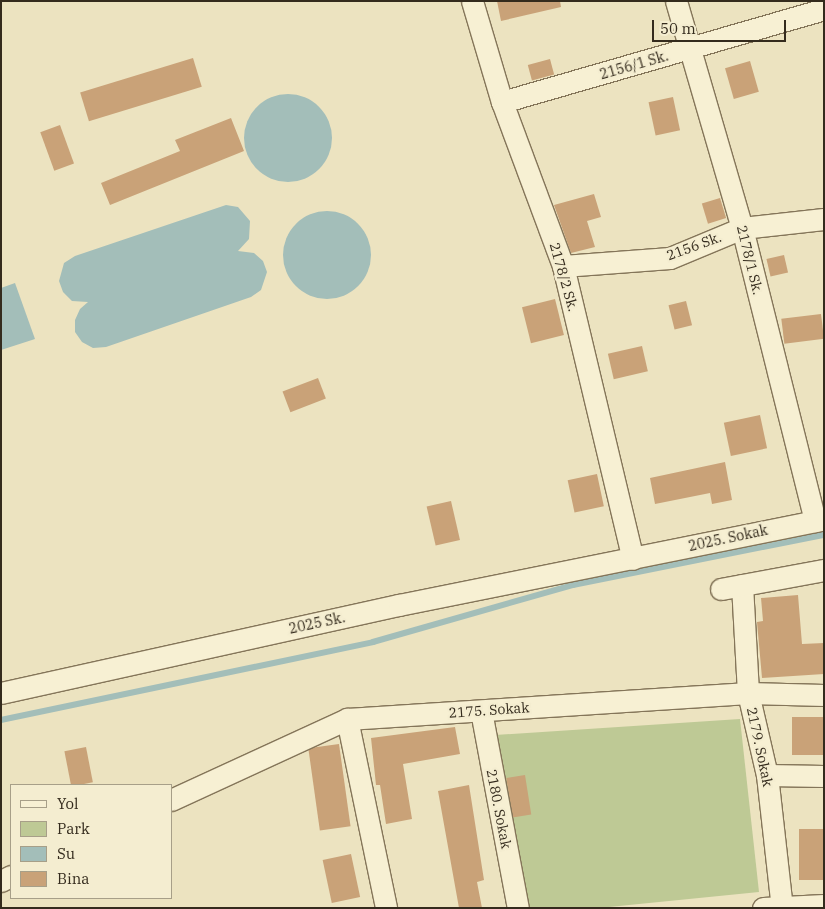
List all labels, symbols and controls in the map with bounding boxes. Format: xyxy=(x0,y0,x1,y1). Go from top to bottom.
scale bar xyxy=(655,10,789,42)
text: 50 m xyxy=(660,19,696,38)
street label: 2156/1 Sk. xyxy=(598,47,670,83)
street label: 2178/1 Sk. xyxy=(733,224,767,296)
street label: 2156 Sk. xyxy=(664,228,724,264)
street label: 2178/2 Sk. xyxy=(546,241,582,313)
street label: 2025. Sokak xyxy=(687,521,769,555)
street label: 2025 Sk. xyxy=(287,609,347,637)
street label: 2175. Sokak xyxy=(448,699,530,721)
street label: 2179. Sokak xyxy=(743,706,777,788)
street label: 2180. Sokak xyxy=(483,768,515,850)
legend xyxy=(10,784,172,899)
text: Yol xyxy=(57,794,78,813)
text: Park xyxy=(57,819,90,838)
text: Su xyxy=(57,844,75,863)
text: Bina xyxy=(57,869,90,888)

